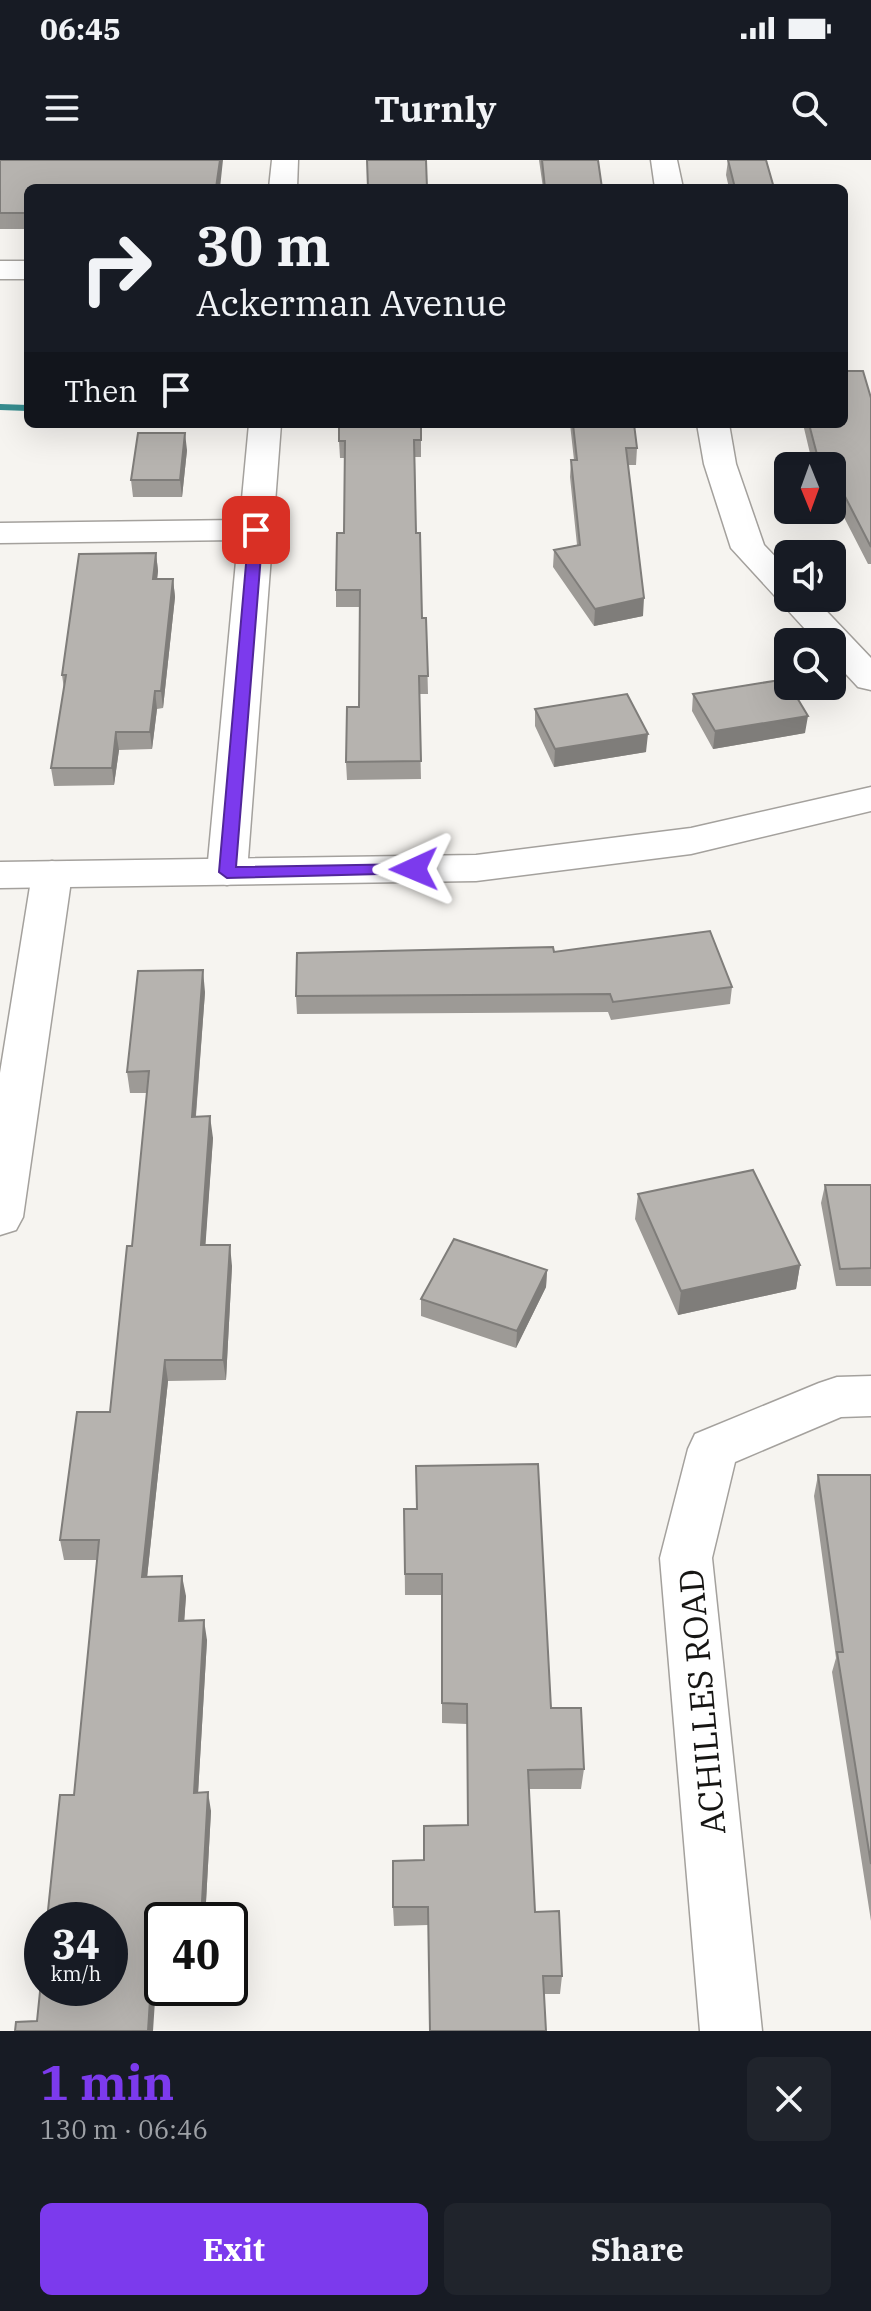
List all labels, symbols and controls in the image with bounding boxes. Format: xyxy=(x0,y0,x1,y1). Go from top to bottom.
text: 06:45 xyxy=(40,9,121,48)
text: Turnly xyxy=(374,85,497,132)
icon: menu xyxy=(40,86,84,130)
icon: search xyxy=(787,86,831,130)
text: 30 m xyxy=(196,209,331,281)
icon: right xyxy=(64,216,168,320)
text: Ackerman Avenue xyxy=(196,279,507,326)
icon: arrive xyxy=(154,368,198,412)
text: Then xyxy=(64,371,138,410)
north arrow xyxy=(774,452,846,524)
map controls xyxy=(774,452,846,700)
pin xyxy=(222,496,290,564)
icon: arrive xyxy=(234,508,278,552)
button: sound xyxy=(774,540,846,612)
button: search xyxy=(774,628,846,700)
position arrow xyxy=(372,827,456,911)
street label: ACHILLES ROAD xyxy=(667,1567,735,1837)
speed limit sign: 40 xyxy=(144,1902,248,2006)
text: 34 xyxy=(52,1918,100,1970)
text: km/h xyxy=(51,1960,101,1987)
text: 1 min xyxy=(40,2051,174,2113)
button: close xyxy=(747,2057,831,2141)
text: 130 m · 06:46 xyxy=(40,2112,208,2146)
button: Exit xyxy=(40,2203,428,2295)
button: Share xyxy=(444,2203,831,2295)

